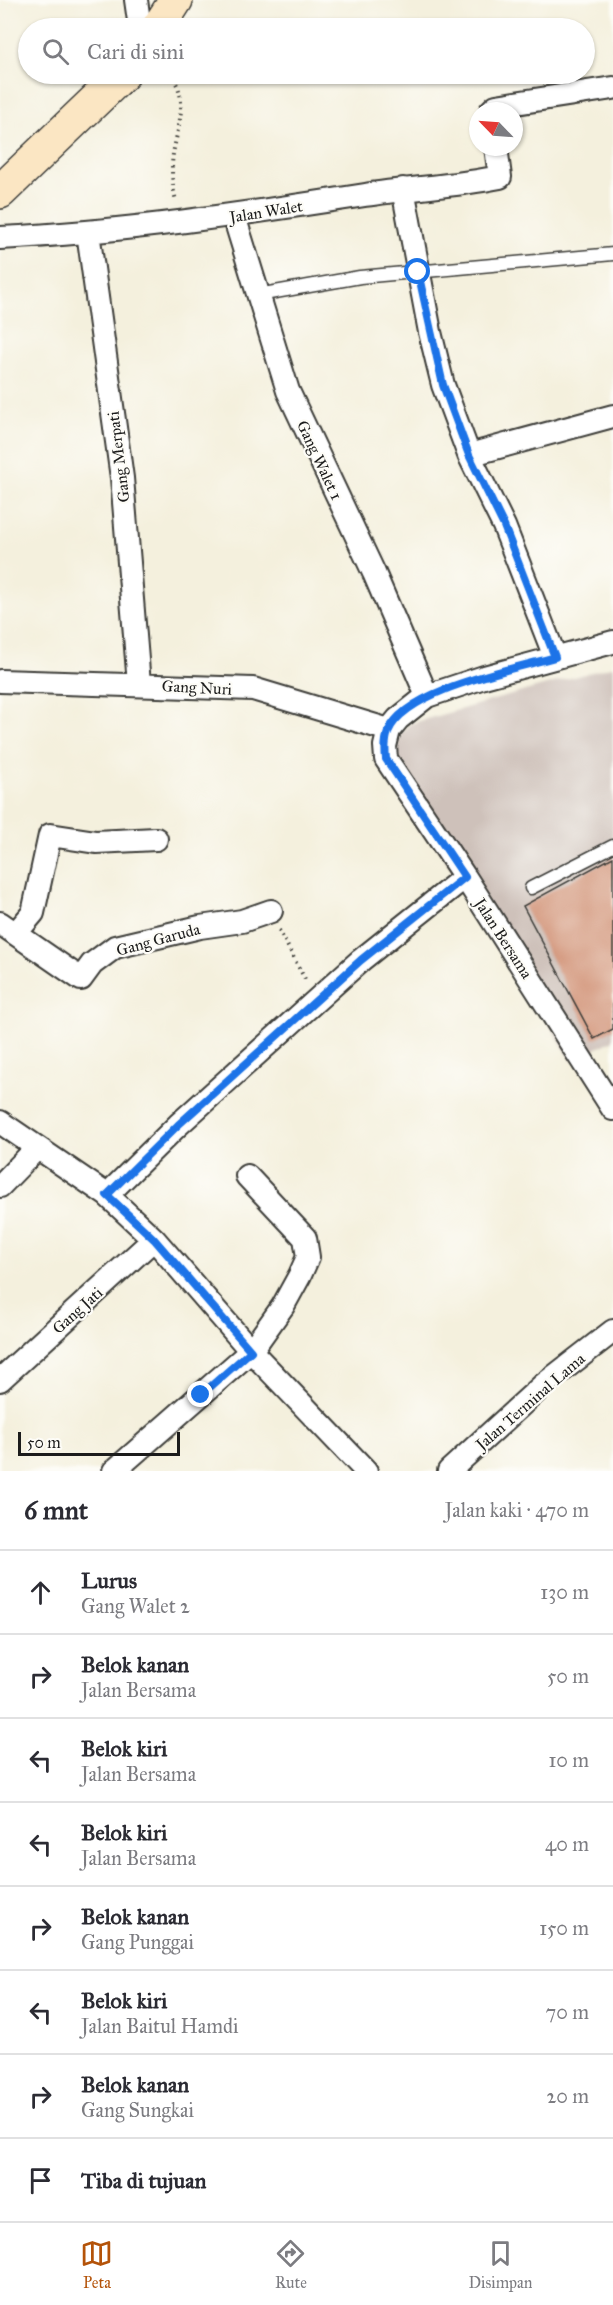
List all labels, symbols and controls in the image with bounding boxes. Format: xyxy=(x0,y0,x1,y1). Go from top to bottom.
search box xyxy=(18,18,595,84)
icon: search xyxy=(39,35,72,68)
text: Cari di sini xyxy=(87,38,184,65)
north arrow xyxy=(469,102,523,156)
street label: Jalan Walet xyxy=(226,196,305,228)
route start xyxy=(404,258,430,284)
street label: Gang Merpati xyxy=(103,409,135,504)
street label: Gang Walet 1 xyxy=(292,417,346,503)
street label: Gang Nuri xyxy=(161,676,233,700)
street label: Jalan Bersama xyxy=(469,893,537,983)
street label: Gang Garuda xyxy=(114,919,203,961)
street label: Gang Jati xyxy=(48,1283,107,1339)
street label: Jalan Terminal Lama xyxy=(470,1349,590,1456)
route end xyxy=(187,1381,213,1407)
scale bar xyxy=(18,1429,180,1456)
text: 50 m xyxy=(27,1433,61,1452)
text: 6 mnt xyxy=(24,1494,88,1526)
text: Jalan kaki · 470 m xyxy=(445,1498,589,1522)
text: Lurus xyxy=(81,1567,137,1594)
icon: ahead xyxy=(24,1576,57,1609)
text: 130 m xyxy=(540,1580,589,1604)
text: Gang Walet 2 xyxy=(81,1594,190,1618)
text: Belok kanan xyxy=(81,1651,189,1678)
icon: right xyxy=(24,1660,57,1693)
text: 50 m xyxy=(547,1664,589,1688)
text: Jalan Bersama xyxy=(81,1678,196,1702)
text: Belok kiri xyxy=(81,1735,167,1762)
icon: left xyxy=(24,1744,57,1777)
text: 10 m xyxy=(548,1748,589,1772)
text: Jalan Bersama xyxy=(81,1762,196,1786)
text: Belok kiri xyxy=(81,1819,167,1846)
icon: left xyxy=(24,1828,57,1861)
text: 40 m xyxy=(545,1832,589,1856)
text: Jalan Bersama xyxy=(81,1846,196,1870)
text: Belok kanan xyxy=(81,1903,189,1930)
icon: right xyxy=(24,1912,57,1945)
text: 150 m xyxy=(539,1916,589,1940)
text: Gang Punggai xyxy=(81,1930,194,1954)
text: Belok kiri xyxy=(81,1987,167,2014)
icon: left xyxy=(24,1996,57,2029)
text: 70 m xyxy=(546,2000,589,2024)
text: Jalan Baitul Hamdi xyxy=(81,2014,239,2038)
text: Belok kanan xyxy=(81,2071,189,2098)
icon: right xyxy=(24,2080,57,2113)
text: 20 m xyxy=(546,2084,589,2108)
text: Gang Sungkai xyxy=(81,2098,194,2122)
icon: arrive xyxy=(24,2164,57,2197)
text: Tiba di tujuan xyxy=(81,2167,206,2194)
tab: Peta xyxy=(80,2237,113,2292)
tab: Rute xyxy=(274,2237,307,2292)
tab: Disimpan xyxy=(468,2237,533,2292)

